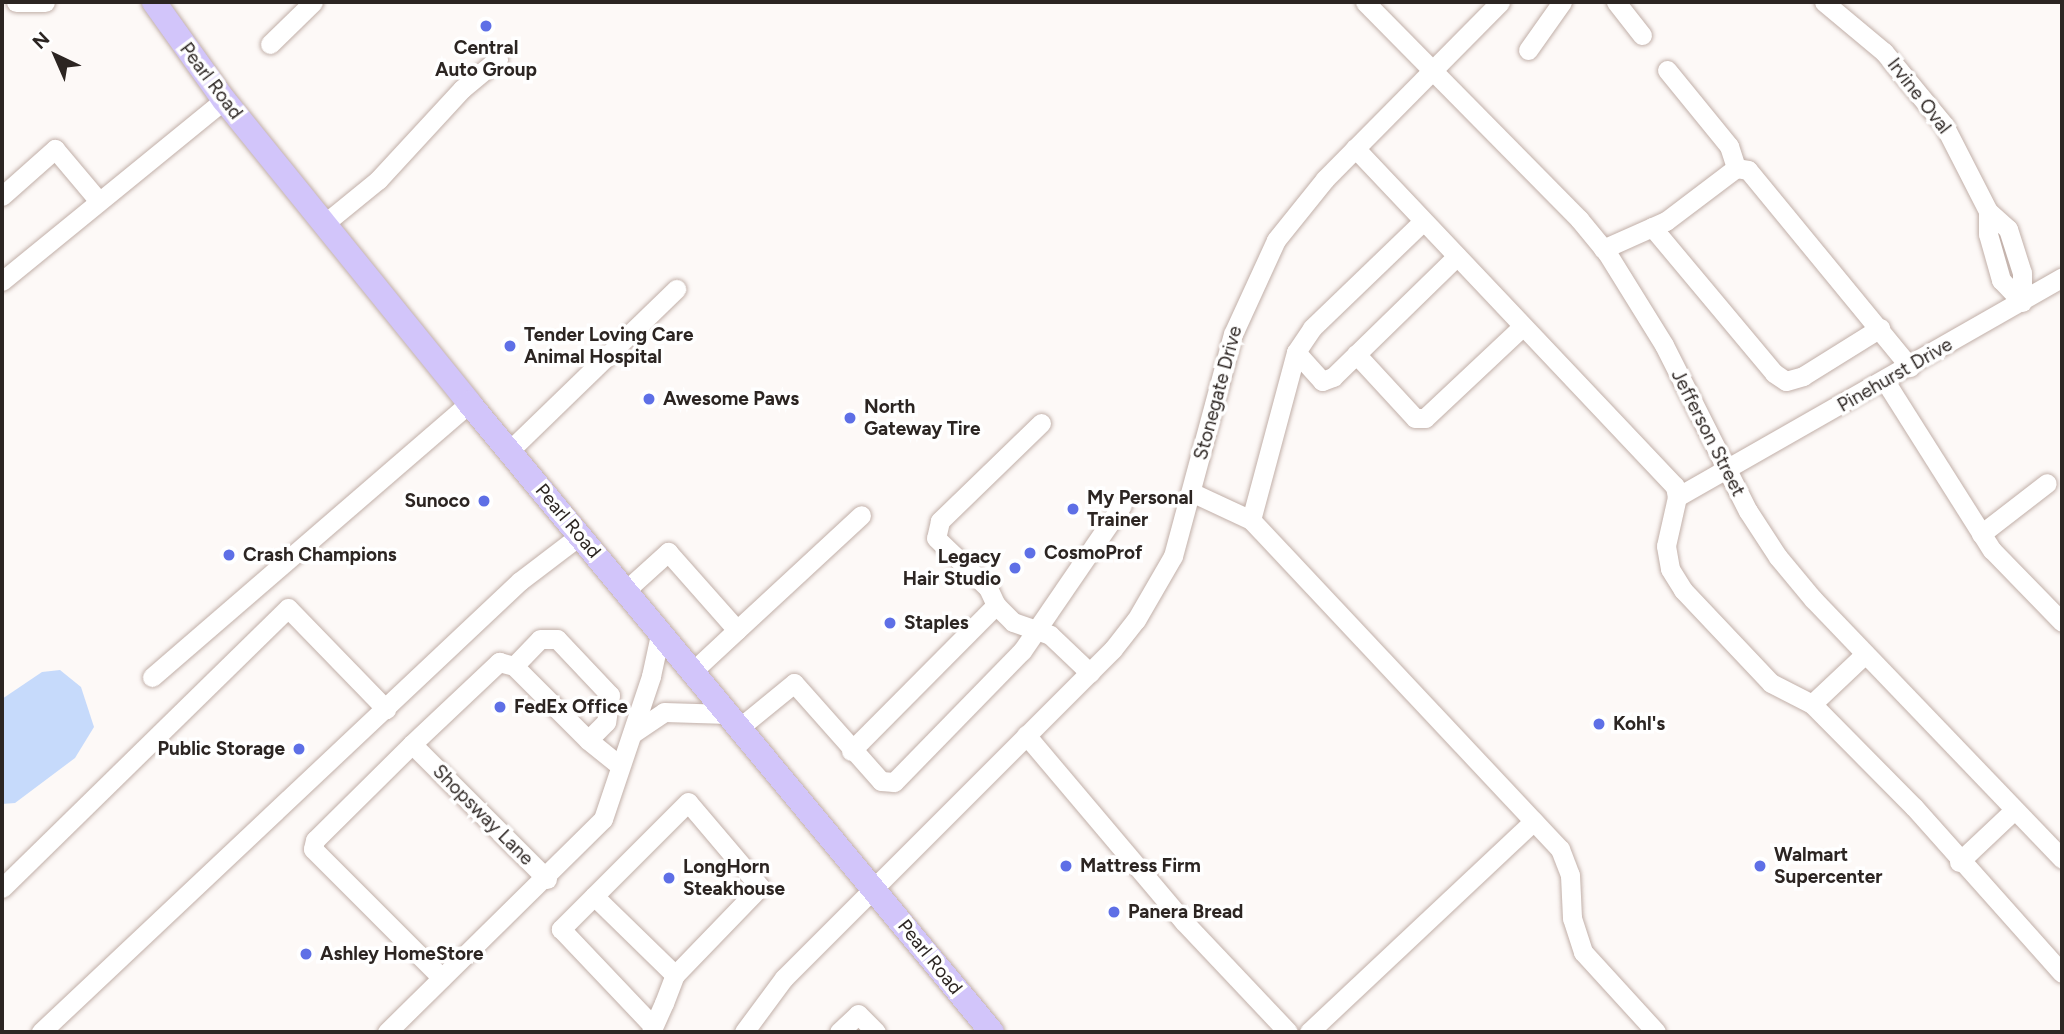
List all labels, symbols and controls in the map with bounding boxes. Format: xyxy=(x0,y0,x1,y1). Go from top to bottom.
marker: Central Auto Group xyxy=(478,18,494,34)
north arrow xyxy=(21,21,91,91)
text: N xyxy=(28,27,54,54)
place label: Central Auto Group xyxy=(435,37,537,81)
street label: Pearl Road xyxy=(175,38,247,124)
street label: Irvine Oval xyxy=(1882,54,1956,138)
place label: Tender Loving Care Animal Hospital xyxy=(524,324,693,368)
street label: Stonegate Drive xyxy=(1189,324,1247,462)
street label: Pinehurst Drive xyxy=(1834,333,1956,417)
marker: Tender Loving Care Animal Hospital xyxy=(502,338,518,354)
street label: Jefferson Street xyxy=(1666,366,1750,500)
place label: Awesome Paws xyxy=(663,388,799,410)
marker: Awesome Paws xyxy=(641,391,657,407)
place label: North Gateway Tire xyxy=(864,396,981,440)
marker: North Gateway Tire xyxy=(842,410,858,426)
street label: Pearl Road xyxy=(530,479,606,563)
place label: My Personal Trainer xyxy=(1087,487,1193,531)
place label: Sunoco xyxy=(404,490,470,512)
marker: Sunoco xyxy=(476,493,492,509)
marker: My Personal Trainer xyxy=(1065,501,1081,517)
place label: CosmoProf xyxy=(1044,542,1142,564)
place label: Crash Champions xyxy=(243,544,397,566)
marker: CosmoProf xyxy=(1022,545,1038,561)
place label: Legacy Hair Studio xyxy=(903,546,1001,590)
marker: Crash Champions xyxy=(221,547,237,563)
marker: Legacy Hair Studio xyxy=(1007,560,1023,576)
place label: Staples xyxy=(904,612,969,634)
marker: Staples xyxy=(882,615,898,631)
place label: FedEx Office xyxy=(514,696,628,718)
marker: FedEx Office xyxy=(492,699,508,715)
place label: Kohl's xyxy=(1613,713,1665,735)
marker: Kohl's xyxy=(1591,716,1607,732)
place label: Public Storage xyxy=(158,738,285,760)
marker: Public Storage xyxy=(291,741,307,757)
street label: Shopsway Lane xyxy=(428,760,538,870)
place label: Walmart Supercenter xyxy=(1774,844,1882,888)
place label: Mattress Firm xyxy=(1080,855,1201,877)
place label: LongHorn Steakhouse xyxy=(683,856,785,900)
marker: Mattress Firm xyxy=(1058,858,1074,874)
marker: Walmart Supercenter xyxy=(1752,858,1768,874)
marker: LongHorn Steakhouse xyxy=(661,870,677,886)
place label: Panera Bread xyxy=(1128,901,1243,923)
marker: Panera Bread xyxy=(1106,904,1122,920)
street label: Pearl Road xyxy=(893,915,967,999)
place label: Ashley HomeStore xyxy=(320,943,484,965)
marker: Ashley HomeStore xyxy=(298,946,314,962)

